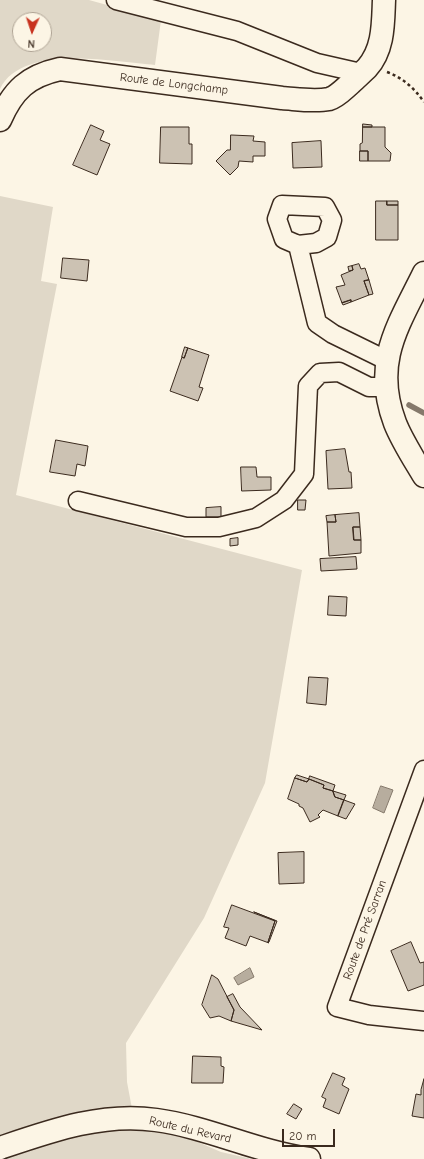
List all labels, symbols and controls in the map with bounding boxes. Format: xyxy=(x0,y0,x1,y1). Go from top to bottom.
north arrow xyxy=(12,12,52,52)
text: N xyxy=(27,37,35,50)
street label: Route de Longchamp xyxy=(119,70,229,98)
street label: Route de Pré Sarran xyxy=(340,878,390,982)
street label: Route du Revard xyxy=(148,1114,232,1146)
scale bar xyxy=(284,1121,337,1147)
text: 20 m xyxy=(289,1129,317,1143)

